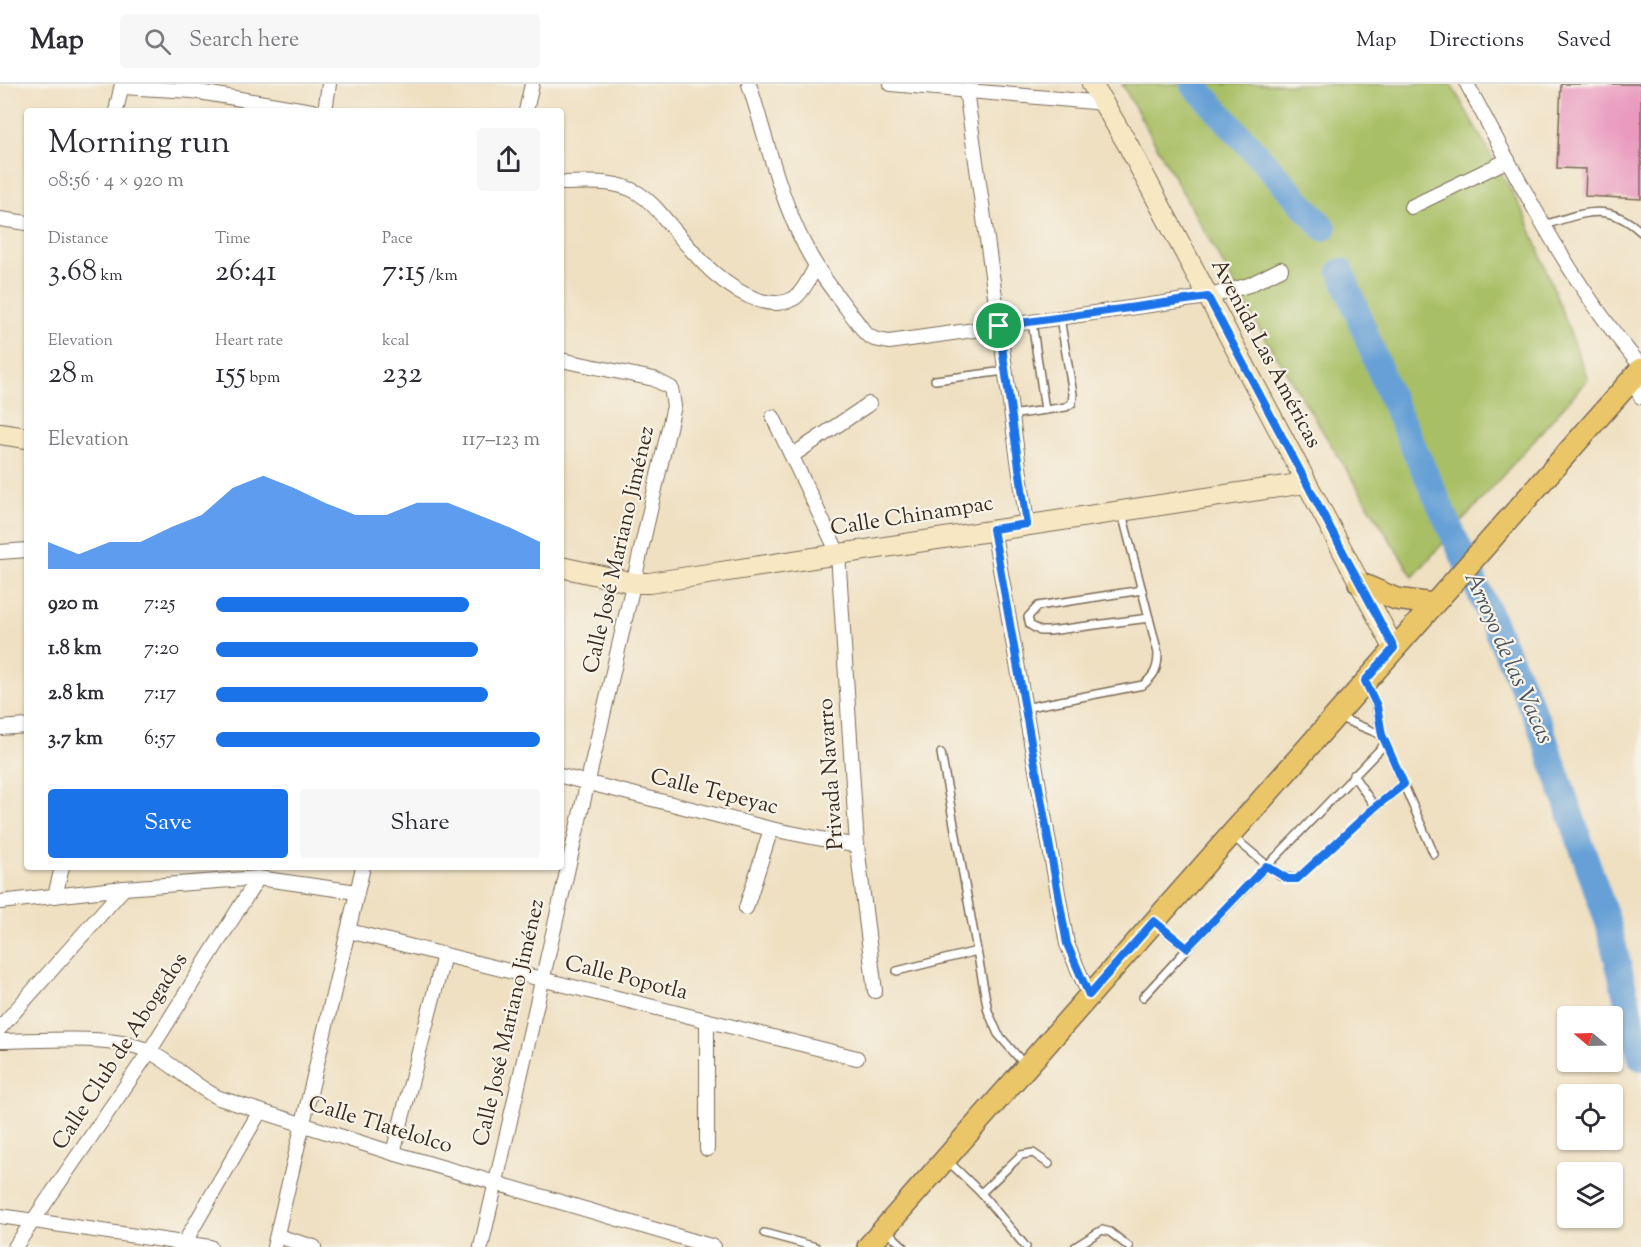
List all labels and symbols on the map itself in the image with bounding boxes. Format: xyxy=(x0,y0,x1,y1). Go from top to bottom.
street label: Avenida Las Américas xyxy=(1202,254,1328,454)
pin xyxy=(973,300,1024,351)
street label: Calle José Mariano Jiménez xyxy=(576,423,664,677)
street label: Calle Chinampac xyxy=(828,488,996,546)
water label: Arroyo de las Vacas xyxy=(1455,566,1561,750)
street label: Privada Navarro xyxy=(811,697,853,851)
street label: Calle Tepeyac xyxy=(647,762,781,824)
street label: Calle José Mariano Jiménez xyxy=(466,896,554,1150)
street label: Calle Club de Abogados xyxy=(45,947,197,1157)
street label: Calle Popotla xyxy=(561,948,691,1010)
north arrow xyxy=(1557,1006,1623,1072)
street label: Calle Tlatelolco xyxy=(304,1089,456,1163)

